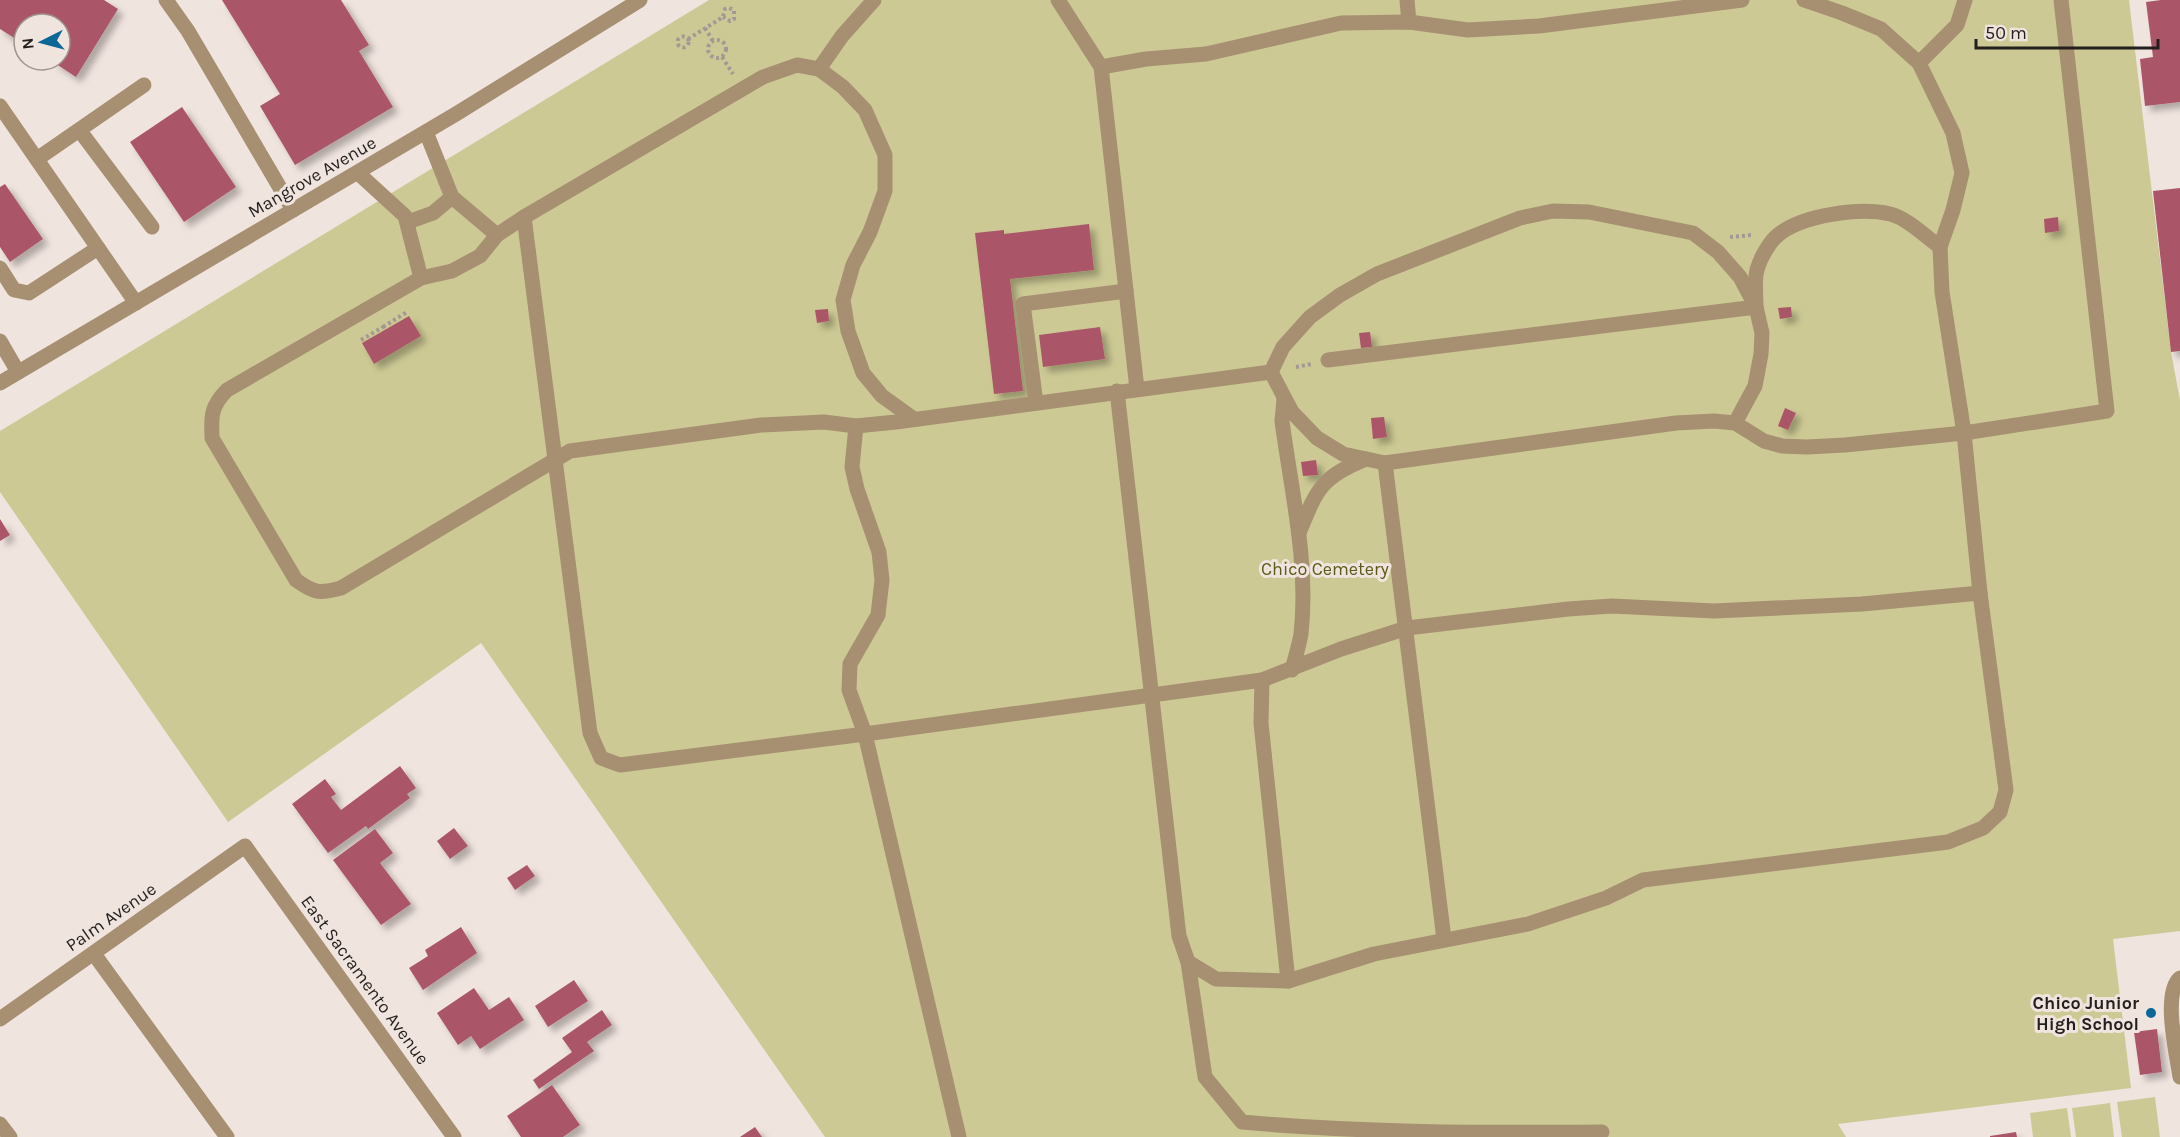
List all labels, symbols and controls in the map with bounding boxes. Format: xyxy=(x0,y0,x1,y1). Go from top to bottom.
north arrow xyxy=(12,12,72,72)
scale bar xyxy=(1976,12,2158,50)
text: 50 m xyxy=(1985,22,2027,44)
text: N xyxy=(18,37,38,50)
street label: Mangrove Avenue xyxy=(244,131,380,223)
park label: Chico Cemetery xyxy=(1261,558,1390,580)
street label: Palm Avenue xyxy=(62,878,160,956)
street label: East Sacramento Avenue xyxy=(296,891,434,1069)
place label: Chico Junior High School xyxy=(2033,992,2139,1035)
marker: Chico Junior High School xyxy=(2144,1006,2158,1020)

